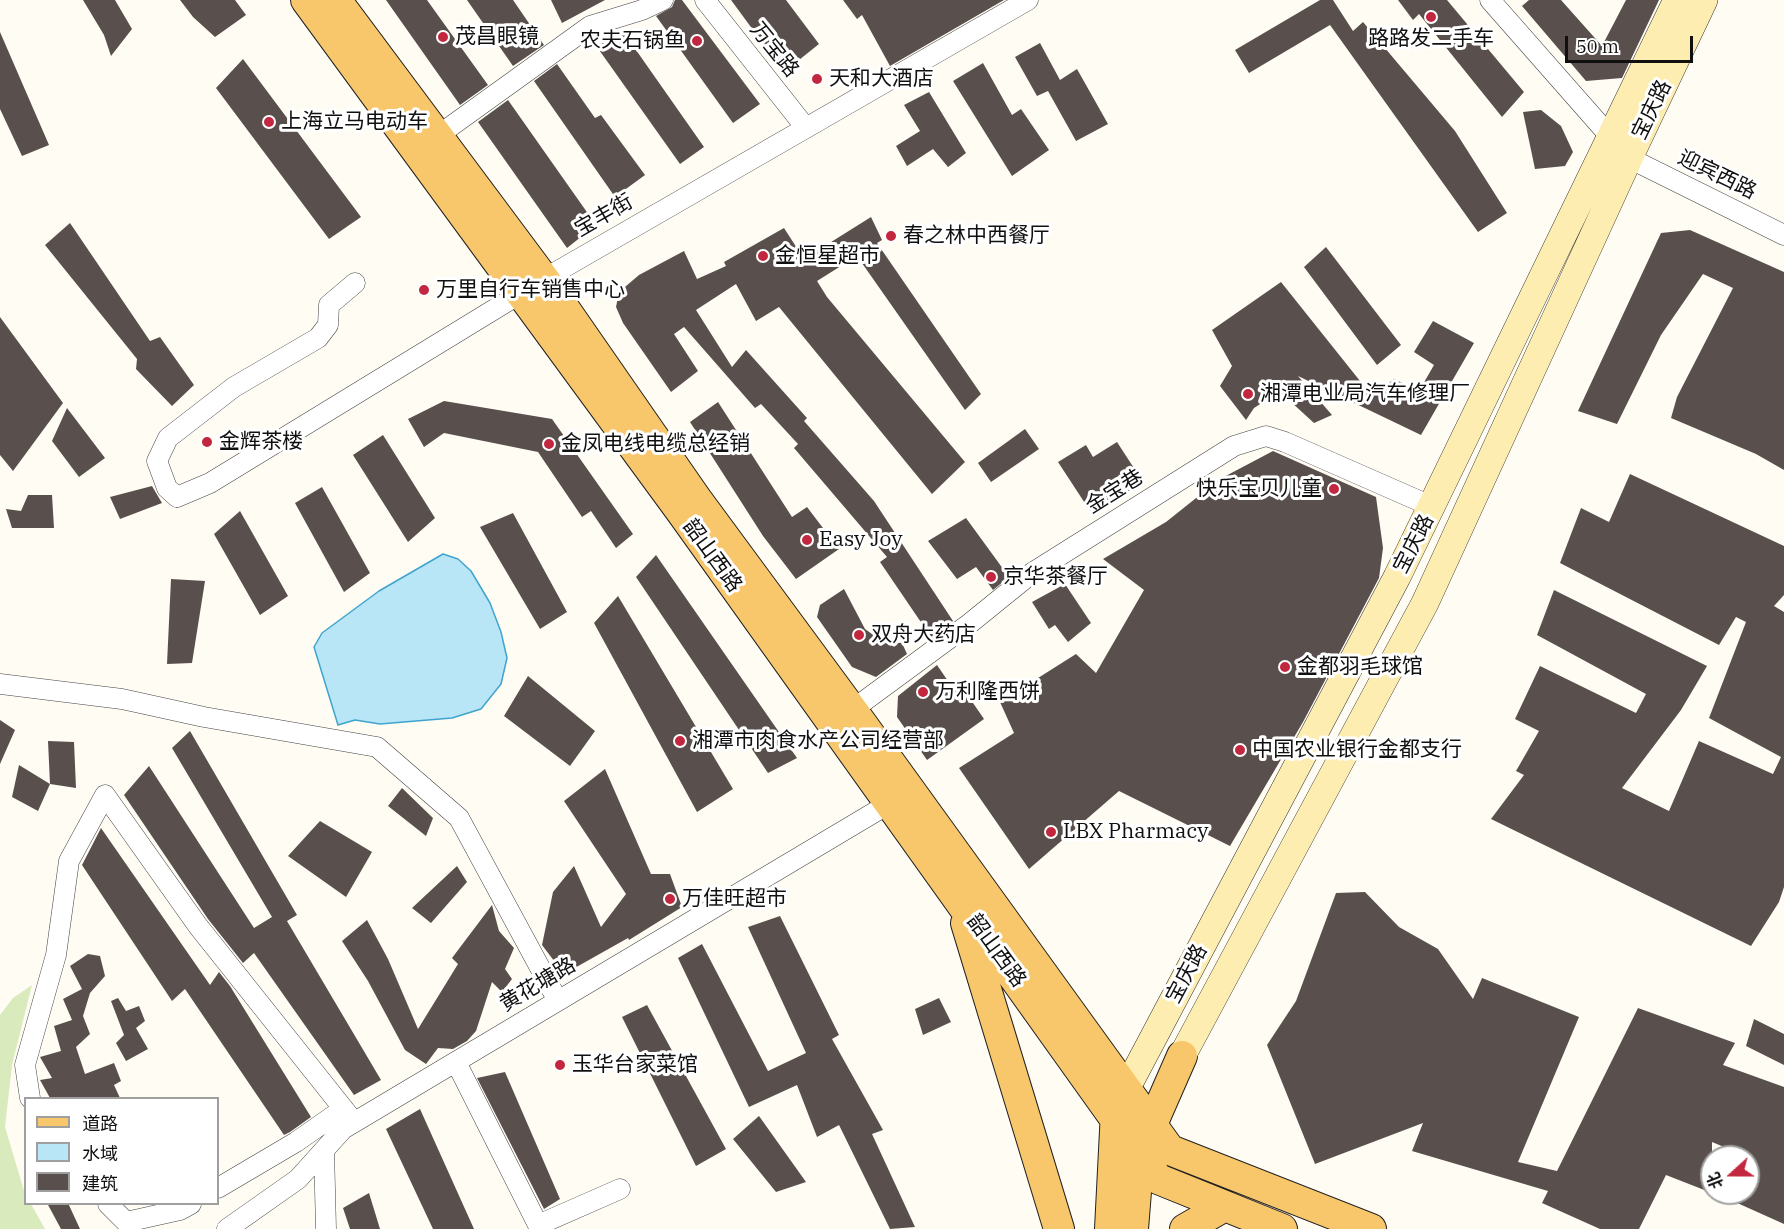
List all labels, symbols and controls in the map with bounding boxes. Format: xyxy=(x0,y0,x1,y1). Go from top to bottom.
marker: 路路发二手车 xyxy=(1424,10,1438,24)
street label: 万宝路 xyxy=(744,18,804,82)
place label: 茂昌眼镜 xyxy=(455,24,539,50)
scale bar xyxy=(1568,24,1696,62)
place label: 路路发二手车 xyxy=(1368,26,1494,52)
place label: 农夫石锅鱼 xyxy=(580,28,685,54)
marker: 茂昌眼镜 xyxy=(436,30,450,44)
marker: 农夫石锅鱼 xyxy=(690,34,704,48)
text: 50 m xyxy=(1576,35,1619,58)
place label: 天和大酒店 xyxy=(829,66,934,92)
marker: 天和大酒店 xyxy=(810,72,824,86)
street label: 宝庆路 xyxy=(1627,76,1677,144)
place label: 上海立马电动车 xyxy=(281,109,428,135)
marker: 上海立马电动车 xyxy=(262,115,276,129)
street label: 迎宾西路 xyxy=(1674,145,1760,205)
street label: 宝丰街 xyxy=(570,189,638,243)
place label: 春之林中西餐厅 xyxy=(903,223,1050,249)
marker: 春之林中西餐厅 xyxy=(884,229,898,243)
place label: 金恒星超市 xyxy=(775,243,880,269)
marker: 金恒星超市 xyxy=(756,249,770,263)
place label: 万里自行车销售中心 xyxy=(436,277,625,303)
marker: 万里自行车销售中心 xyxy=(417,283,431,297)
place label: 湘潭电业局汽车修理厂 xyxy=(1260,381,1470,407)
marker: 湘潭电业局汽车修理厂 xyxy=(1241,387,1255,401)
place label: 金辉茶楼 xyxy=(219,429,303,455)
place label: 金凤电线电缆总经销 xyxy=(561,431,750,457)
marker: 金辉茶楼 xyxy=(200,435,214,449)
marker: 金凤电线电缆总经销 xyxy=(542,437,556,451)
street label: 金宝巷 xyxy=(1082,465,1148,519)
place label: 快乐宝贝儿童 xyxy=(1196,476,1322,502)
marker: 快乐宝贝儿童 xyxy=(1327,482,1341,496)
street label: 宝庆路 xyxy=(1388,510,1440,578)
street label: 韶山西路 xyxy=(677,515,747,597)
place label: Easy Joy xyxy=(819,527,902,553)
marker: Easy Joy xyxy=(800,533,814,547)
place label: 京华茶餐厅 xyxy=(1003,564,1108,590)
marker: 京华茶餐厅 xyxy=(984,570,998,584)
place label: 双舟大药店 xyxy=(871,622,976,648)
marker: 双舟大药店 xyxy=(852,628,866,642)
place label: 金都羽毛球馆 xyxy=(1297,654,1423,680)
marker: 金都羽毛球馆 xyxy=(1278,660,1292,674)
place label: 万利隆西饼 xyxy=(935,679,1040,705)
marker: 万利隆西饼 xyxy=(916,685,930,699)
place label: 湘潭市肉食水产公司经营部 xyxy=(692,728,944,754)
marker: 湘潭市肉食水产公司经营部 xyxy=(673,734,687,748)
place label: 中国农业银行金都支行 xyxy=(1252,737,1462,763)
marker: 中国农业银行金都支行 xyxy=(1233,743,1247,757)
place label: LBX Pharmacy xyxy=(1063,819,1209,845)
marker: LBX Pharmacy xyxy=(1044,825,1058,839)
place label: 万佳旺超市 xyxy=(682,886,787,912)
marker: 万佳旺超市 xyxy=(663,892,677,906)
street label: 韶山西路 xyxy=(961,910,1031,992)
street label: 宝庆路 xyxy=(1161,940,1213,1008)
street label: 黄花塘路 xyxy=(496,953,580,1017)
place label: 玉华台家菜馆 xyxy=(572,1052,698,1078)
marker: 玉华台家菜馆 xyxy=(553,1058,567,1072)
legend xyxy=(24,1097,219,1205)
text: 道路 xyxy=(82,1112,118,1135)
text: 水域 xyxy=(82,1142,118,1165)
north arrow xyxy=(1700,1145,1760,1205)
text: 北 xyxy=(1703,1170,1727,1192)
text: 建筑 xyxy=(82,1172,118,1195)

